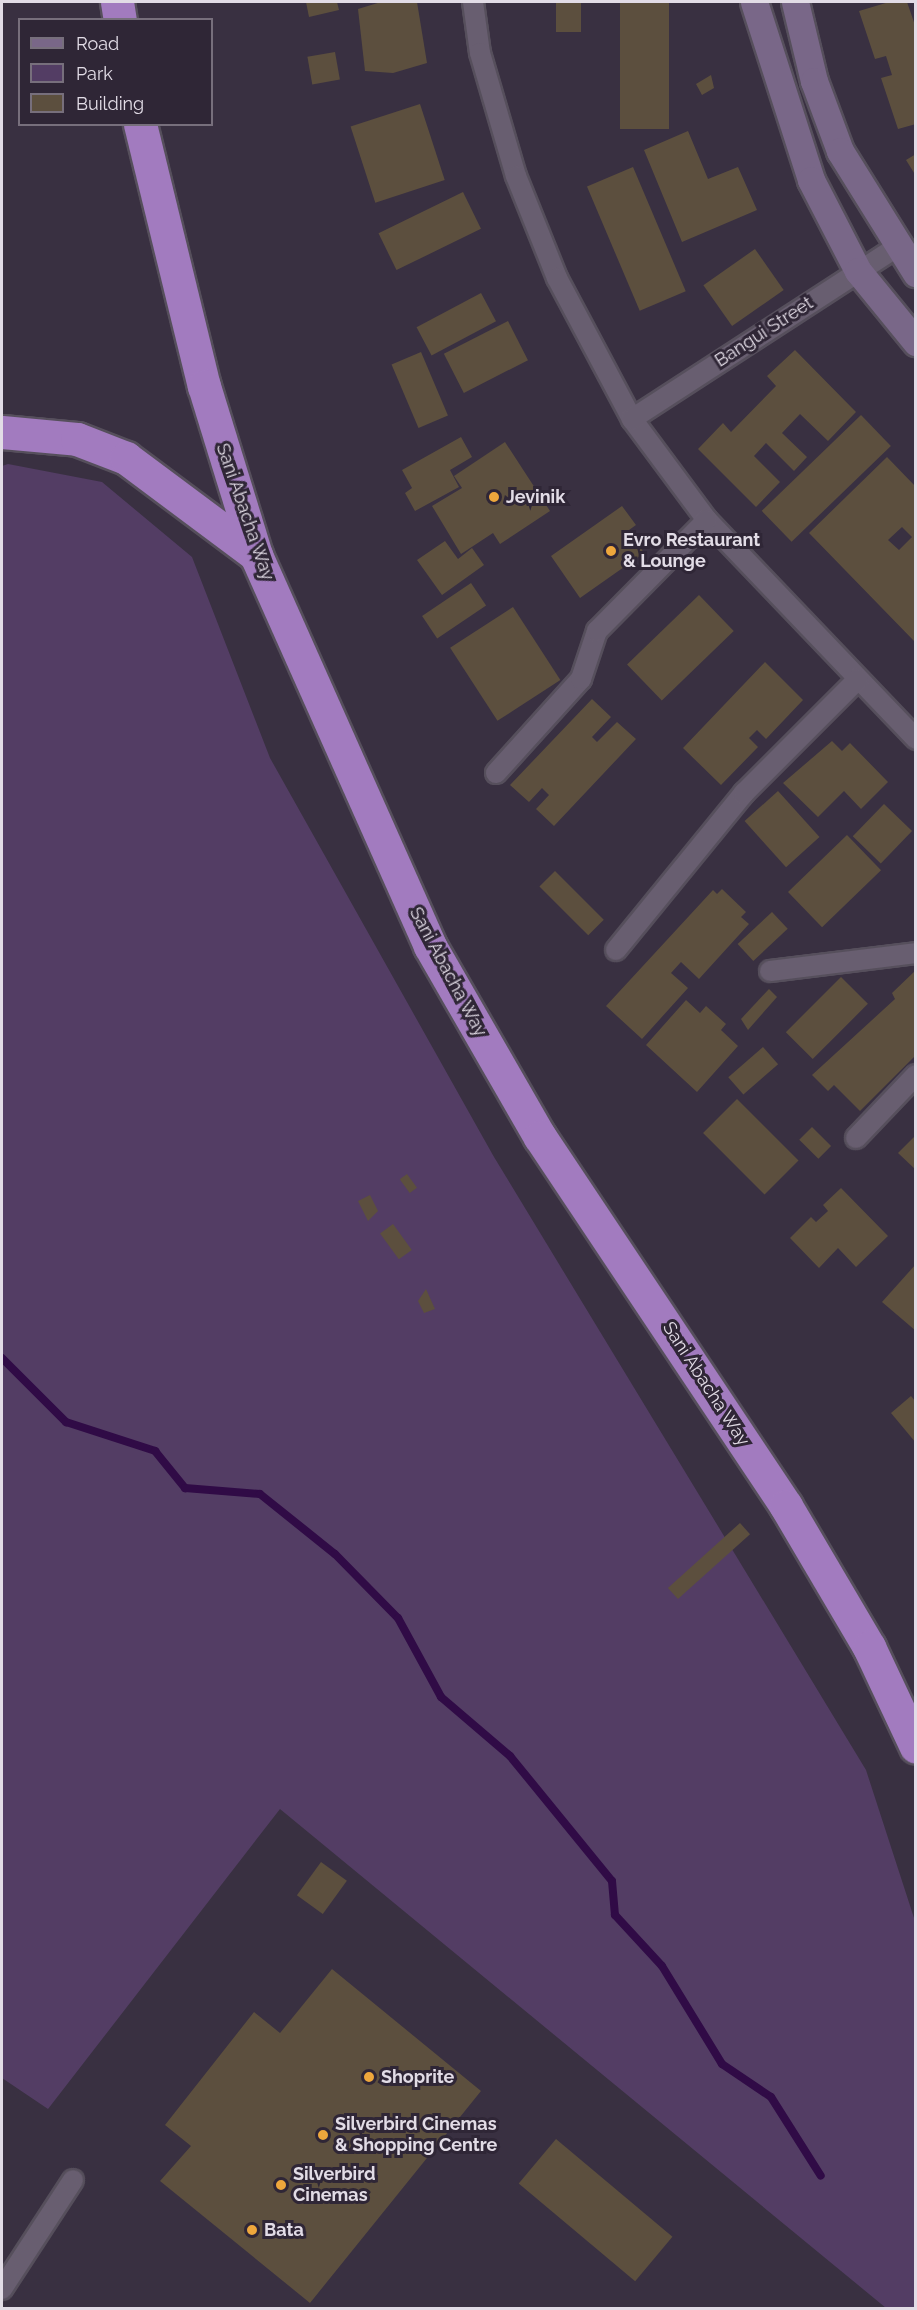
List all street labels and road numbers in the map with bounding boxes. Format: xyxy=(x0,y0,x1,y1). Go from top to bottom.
street label: Bangui Street xyxy=(711,292,817,372)
street label: Sani Abacha Way xyxy=(211,440,279,584)
street label: Sani Abacha Way xyxy=(404,903,492,1041)
street label: Sani Abacha Way xyxy=(658,1317,754,1451)

